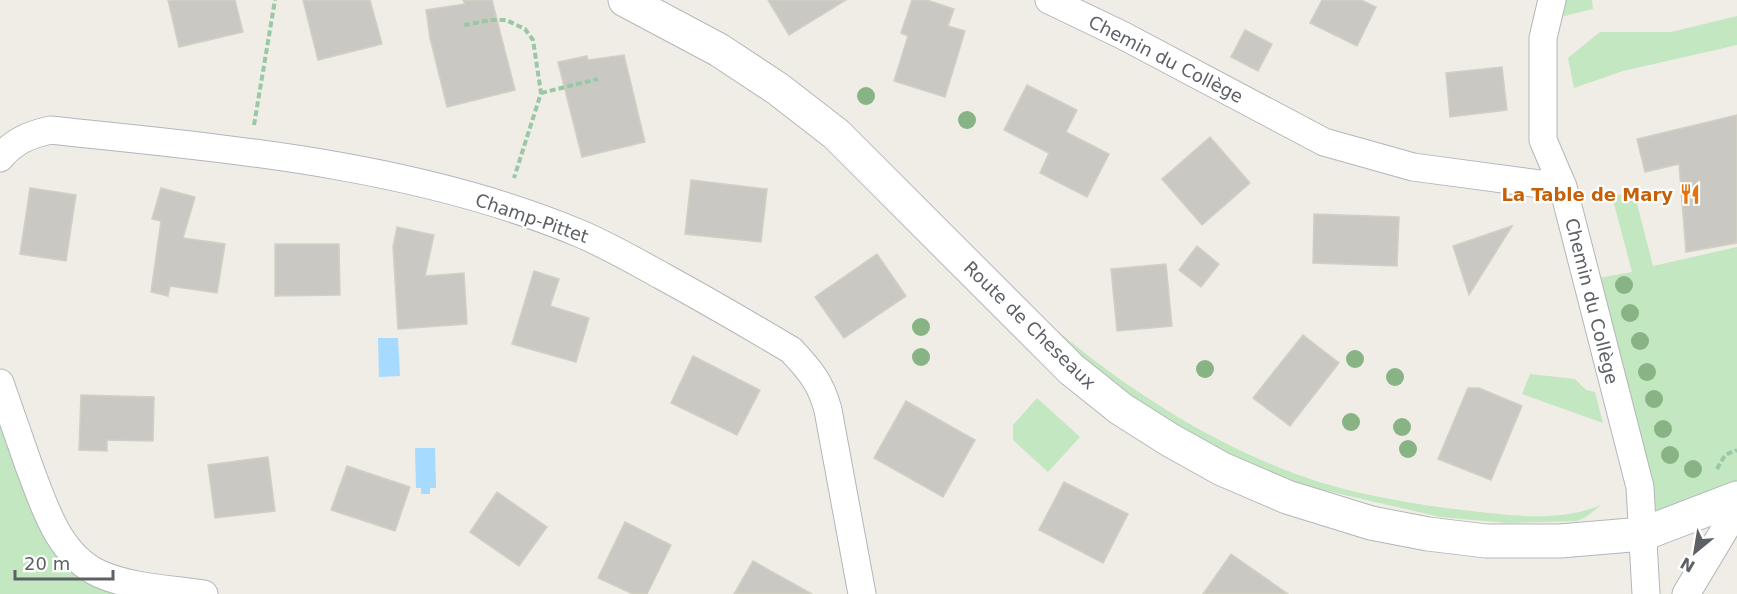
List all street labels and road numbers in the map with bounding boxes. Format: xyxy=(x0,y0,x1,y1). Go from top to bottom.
street label: Chemin du Collège xyxy=(1085,11,1247,107)
street label: Champ-Pittet xyxy=(473,189,591,247)
street label: Chemin du Collège xyxy=(1561,216,1623,386)
street label: Route de Cheseaux xyxy=(960,257,1100,394)

